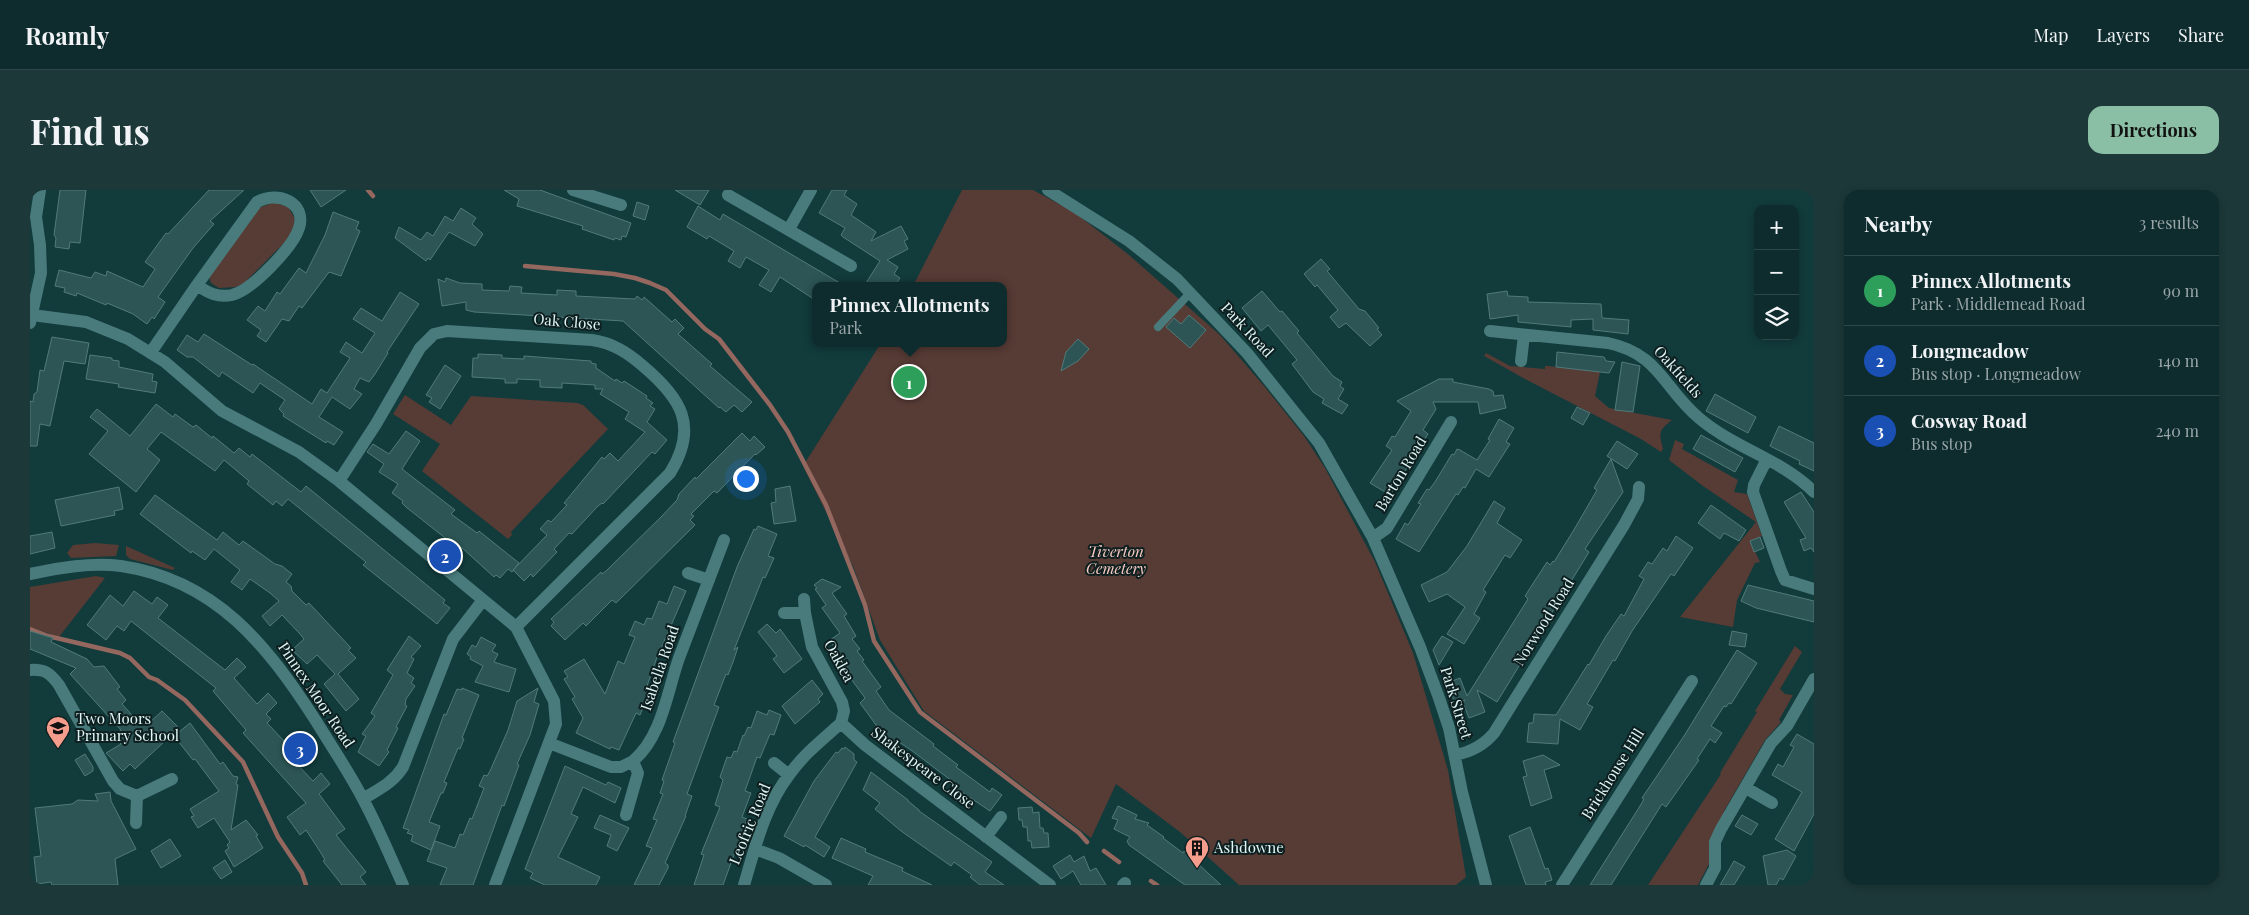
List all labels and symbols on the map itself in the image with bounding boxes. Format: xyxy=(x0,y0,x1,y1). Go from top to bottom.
street label: Park Road xyxy=(1217,297,1279,361)
street label: Oak Close xyxy=(533,308,602,334)
street label: Oakfields xyxy=(1650,341,1707,402)
pin: 1 xyxy=(893,363,925,401)
street label: Barton Road xyxy=(1370,432,1430,515)
your location xyxy=(733,466,759,492)
pin: 2 xyxy=(429,537,461,575)
park label: Tiverton Cemetery xyxy=(1086,541,1146,578)
street label: Norwood Road xyxy=(1508,574,1578,669)
street label: Isabella Road xyxy=(635,622,683,713)
street label: Oaklea xyxy=(820,636,860,686)
street label: Pinnex Moor Road xyxy=(274,638,360,751)
street label: Park Street xyxy=(1436,664,1478,742)
place label: Two Moors Primary School xyxy=(76,708,179,745)
school or university icon: Two Moors Primary School xyxy=(45,715,71,749)
street label: Shakespeare Close xyxy=(868,722,980,813)
street label: Brickhouse Hill xyxy=(1576,724,1648,823)
pin: 3 xyxy=(284,730,316,768)
street label: Leofric Road xyxy=(724,780,775,867)
building icon: Ashdowne xyxy=(1184,835,1210,869)
place label: Ashdowne xyxy=(1213,837,1284,857)

